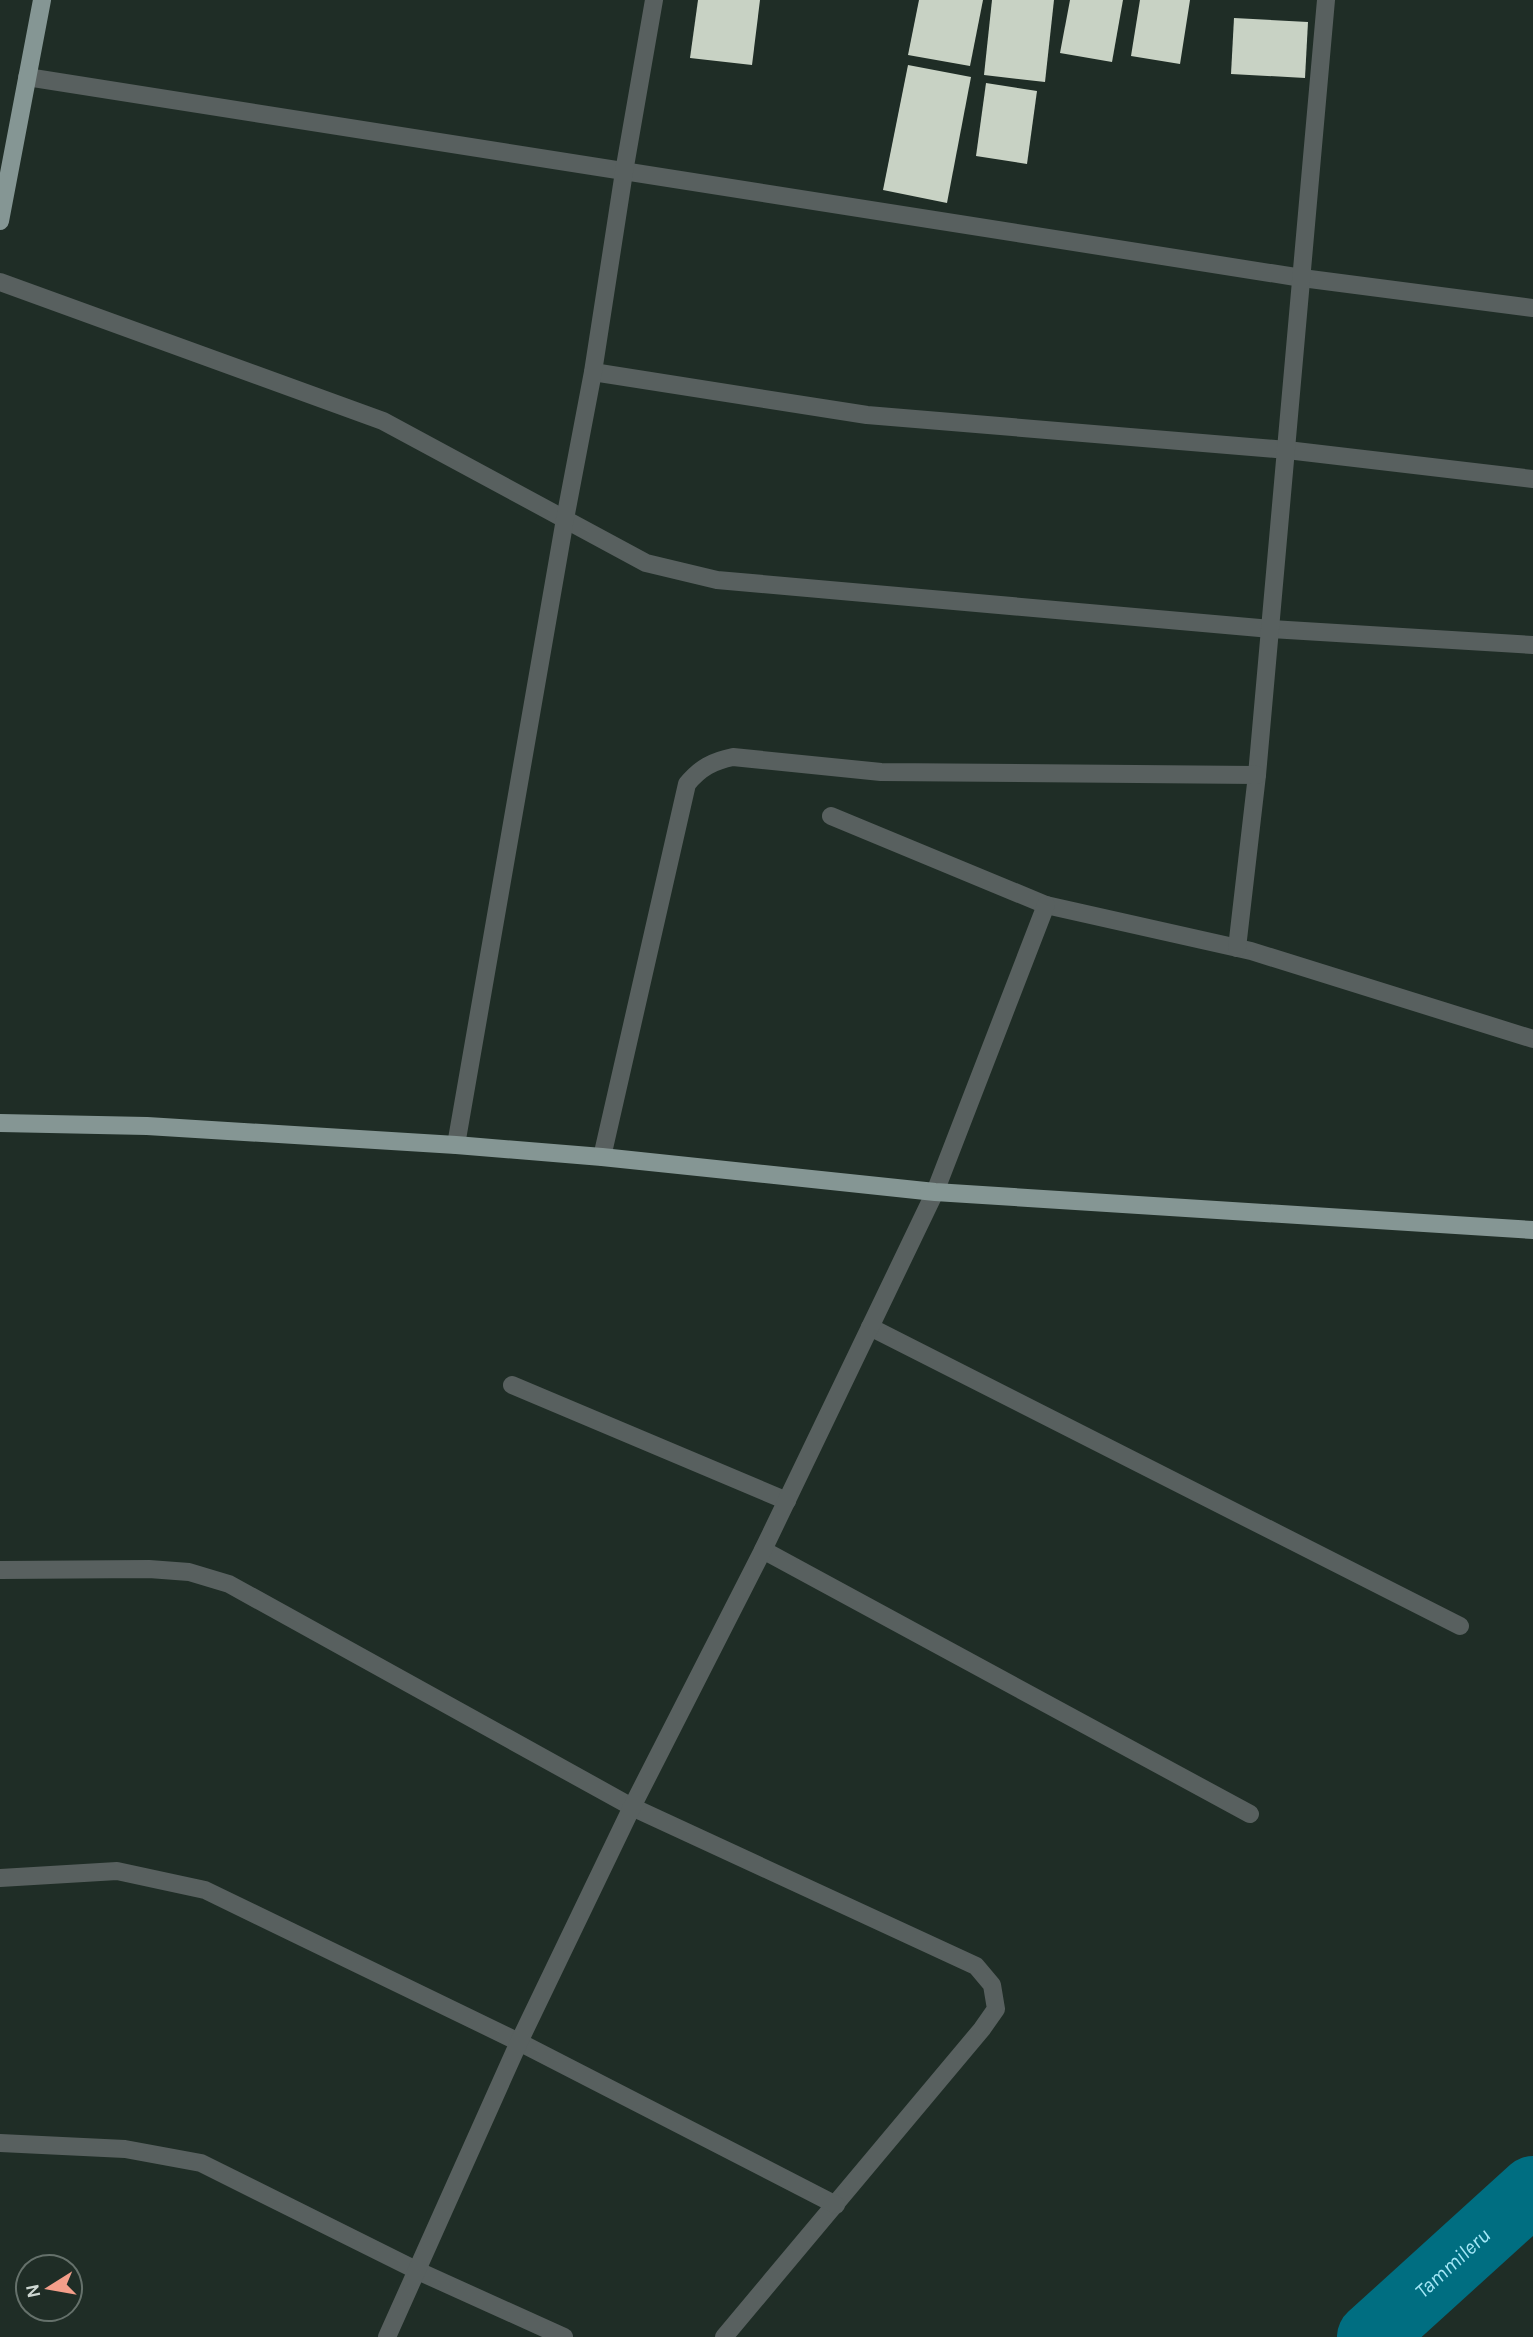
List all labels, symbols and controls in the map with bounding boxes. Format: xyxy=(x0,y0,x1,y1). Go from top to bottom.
water label: Tammileru xyxy=(1410,2223,1495,2303)
north arrow xyxy=(14,2253,84,2323)
text: N xyxy=(21,2282,45,2300)

